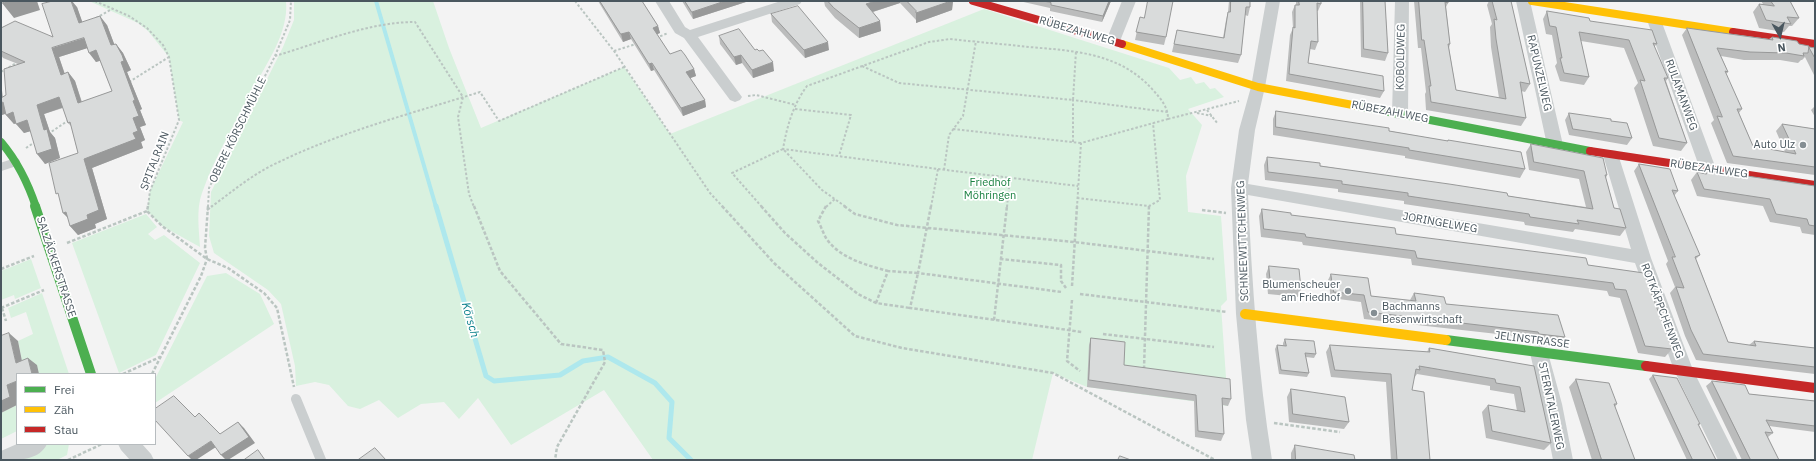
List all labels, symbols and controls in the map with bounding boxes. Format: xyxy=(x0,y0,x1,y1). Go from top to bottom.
street label: RÜBEZAHLWEG xyxy=(1038,14,1116,48)
north arrow xyxy=(1760,16,1800,56)
street label: KOBOLDWEG xyxy=(1394,24,1408,90)
street label: RAPUNZELWEG xyxy=(1524,34,1554,112)
text: N xyxy=(1777,40,1787,55)
street label: RULAMANWEG xyxy=(1662,58,1700,132)
street label: OBERE KÖRSCHMÜHLE xyxy=(207,75,269,185)
street label: RÜBEZAHLWEG xyxy=(1350,98,1430,126)
street label: SPITALRAIN xyxy=(138,130,172,192)
place label: Auto Ulz xyxy=(1754,138,1795,152)
marker: Auto Ulz xyxy=(1798,140,1808,150)
street label: RÜBEZAHLWEG xyxy=(1669,157,1749,181)
park label: Friedhof Möhringen xyxy=(964,176,1016,202)
street label: SCHNEEWITTCHENWEG xyxy=(1234,180,1252,302)
street label: JORINGELWEG xyxy=(1402,210,1478,236)
street label: SALZÄCKERSTRASSE xyxy=(33,215,79,319)
street label: ROTKÄPPCHENWEG xyxy=(1638,262,1686,360)
place label: Blumenscheuer am Friedhof xyxy=(1262,278,1340,304)
marker: Blumenscheuer am Friedhof xyxy=(1343,286,1353,296)
place label: Bachmanns Besenwirtschaft xyxy=(1382,300,1462,326)
water label: Körsch xyxy=(458,301,482,339)
marker: Bachmanns Besenwirtschaft xyxy=(1369,308,1379,318)
street label: JELINSTRASSE xyxy=(1494,329,1570,351)
street label: STERNTALERWEG xyxy=(1535,361,1567,451)
legend xyxy=(16,373,156,445)
text: Frei xyxy=(54,382,74,397)
text: Zäh xyxy=(54,402,74,417)
text: Stau xyxy=(54,422,78,437)

